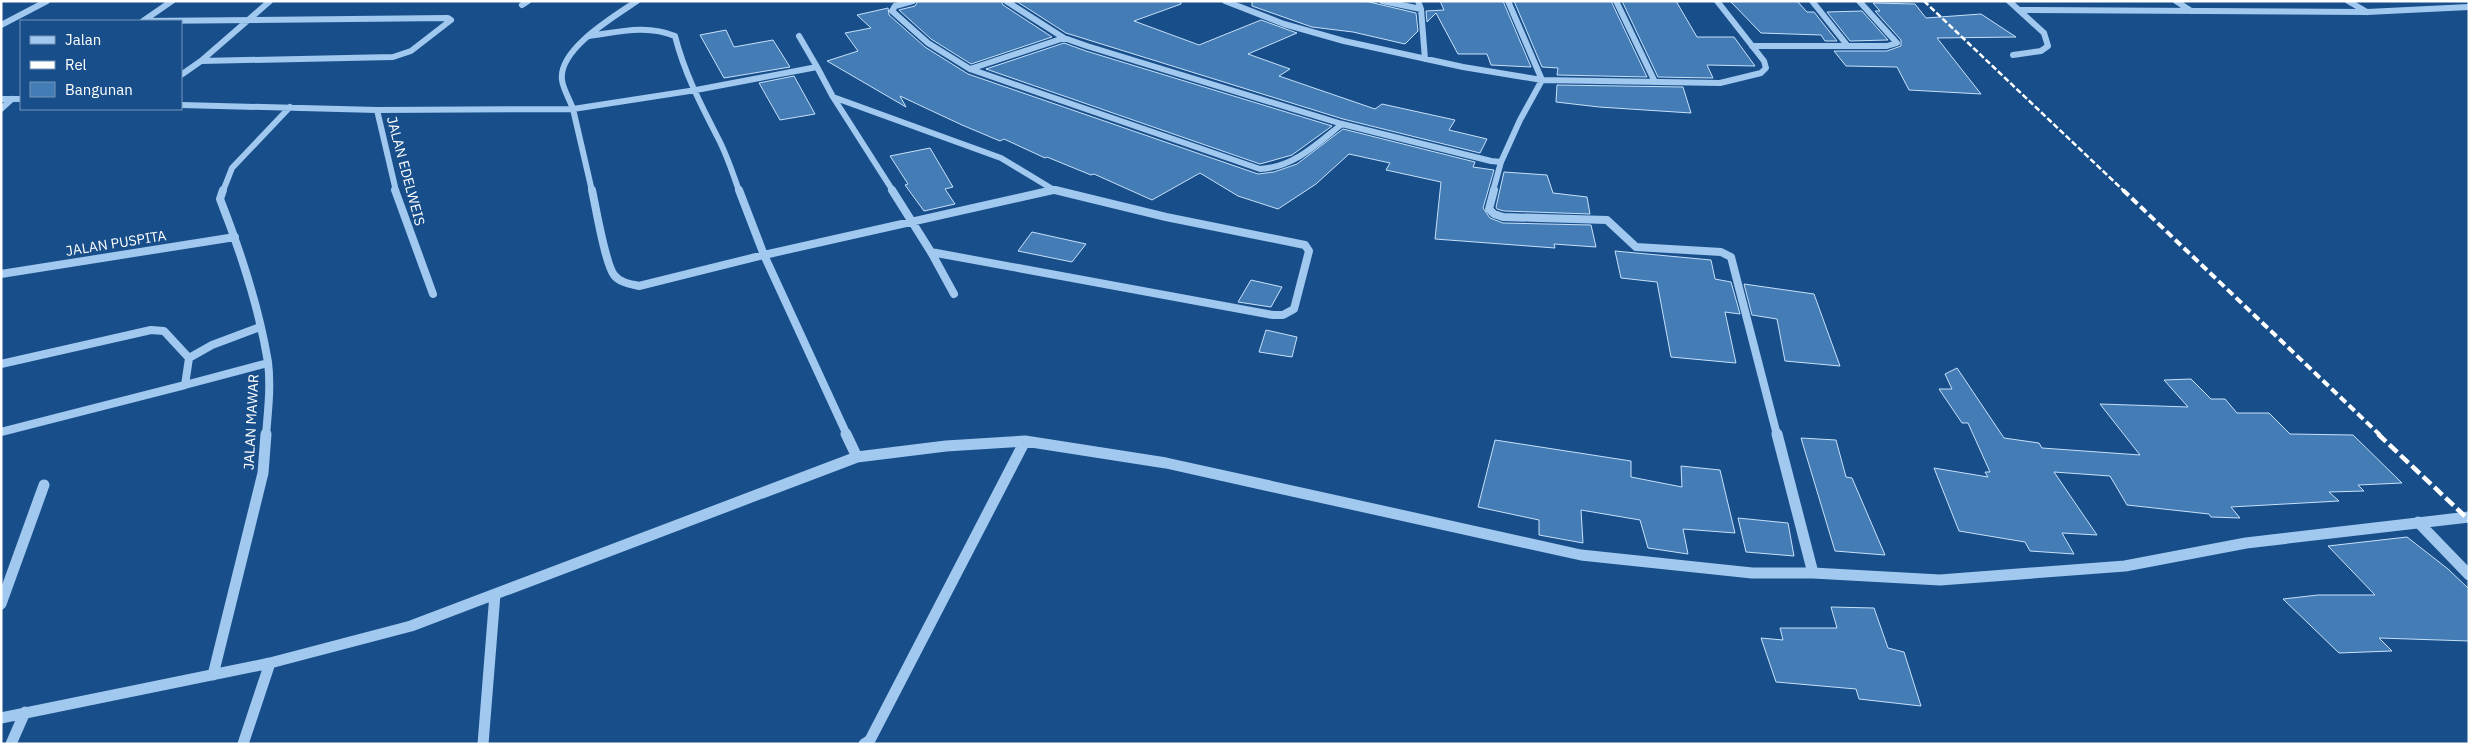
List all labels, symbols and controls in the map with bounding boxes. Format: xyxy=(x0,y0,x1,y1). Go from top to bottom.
legend xyxy=(20,20,182,110)
text: Jalan xyxy=(65,30,101,49)
text: Rel xyxy=(65,55,87,74)
text: Bangunan xyxy=(65,80,133,99)
street label: JALAN EDELWEIS xyxy=(383,114,429,228)
street label: JALAN PUSPITA xyxy=(64,226,168,260)
street label: JALAN MAWAR xyxy=(239,373,263,470)

